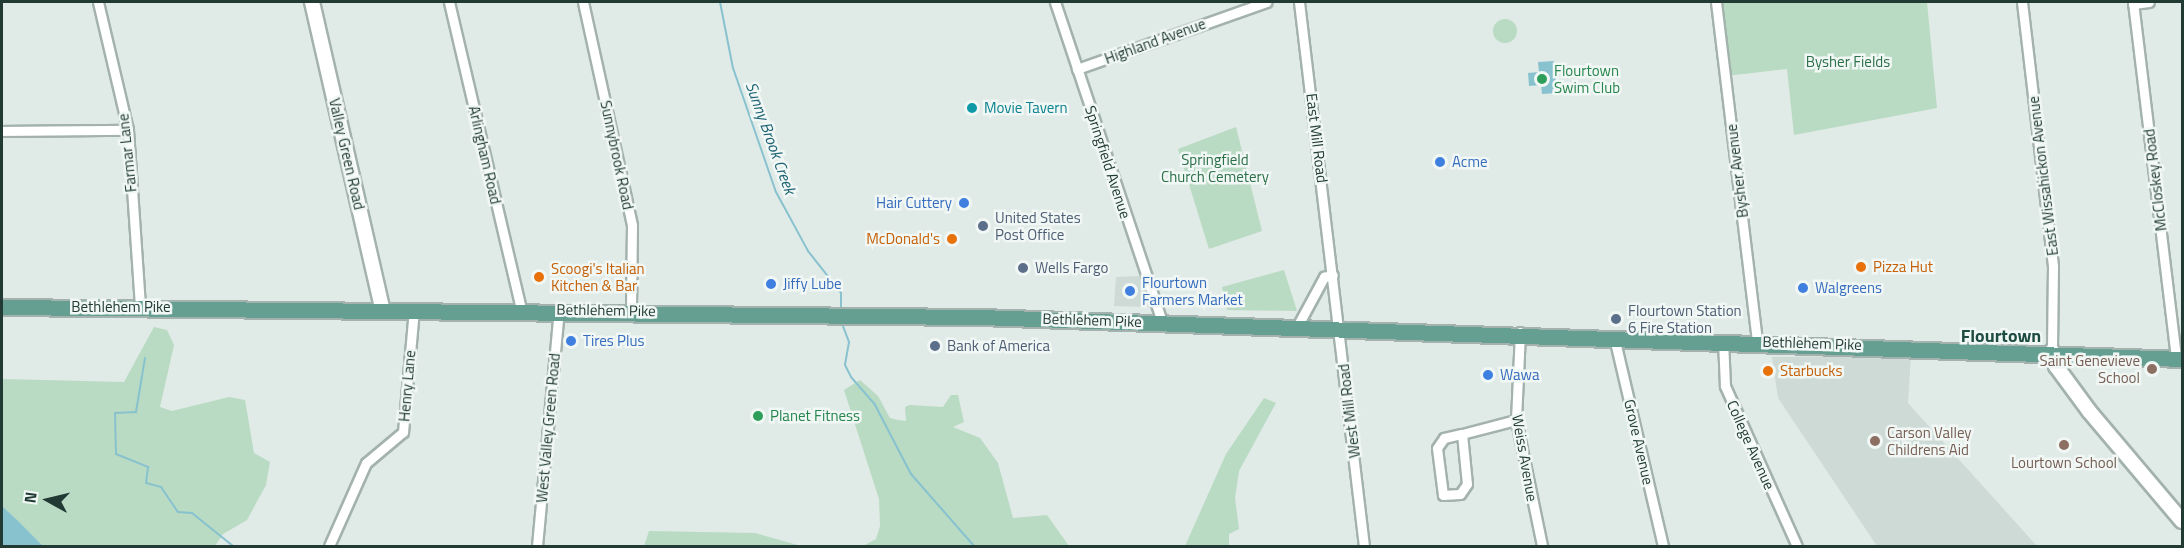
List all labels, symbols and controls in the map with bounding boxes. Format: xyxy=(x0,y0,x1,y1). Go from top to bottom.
street label: Highland Avenue xyxy=(1102,14,1208,68)
park label: Bysher Fields xyxy=(1806,53,1890,71)
place label: Flourtown Swim Club xyxy=(1554,61,1620,96)
marker: Flourtown Swim Club xyxy=(1535,72,1549,86)
water label: Sunny Brook Creek xyxy=(742,79,800,197)
street label: East Mill Road xyxy=(1303,92,1331,184)
street label: East Wissahickon Avenue xyxy=(2024,95,2062,257)
street label: Valley Green Road xyxy=(325,96,369,212)
street label: Sunnybrook Road xyxy=(597,99,637,211)
place label: Movie Tavern xyxy=(984,99,1068,117)
marker: Movie Tavern xyxy=(965,101,979,115)
street label: Springfield Avenue xyxy=(1081,103,1135,221)
street label: Arlingham Road xyxy=(465,104,505,206)
street label: Farmar Lane xyxy=(114,113,140,193)
street label: Bysher Avenue xyxy=(1722,123,1752,219)
street label: McCloskey Road xyxy=(2140,128,2170,232)
park label: Springfield Church Cemetery xyxy=(1161,150,1269,185)
place label: Acme xyxy=(1452,153,1488,171)
marker: Acme xyxy=(1433,155,1447,169)
place label: Hair Cuttery xyxy=(876,194,952,212)
marker: Hair Cuttery xyxy=(957,196,971,210)
place label: United States Post Office xyxy=(995,208,1081,243)
marker: United States Post Office xyxy=(976,219,990,233)
place label: McDonald's xyxy=(866,230,940,248)
marker: McDonald's xyxy=(945,232,959,246)
place label: Pizza Hut xyxy=(1873,258,1933,276)
place label: Scoogi's Italian Kitchen & Bar xyxy=(551,259,645,294)
place label: Wells Fargo xyxy=(1035,259,1108,277)
marker: Pizza Hut xyxy=(1854,260,1868,274)
marker: Wells Fargo xyxy=(1016,261,1030,275)
marker: Scoogi's Italian Kitchen & Bar xyxy=(532,270,546,284)
place label: Flourtown Farmers Market xyxy=(1142,273,1243,308)
place label: Jiffy Lube xyxy=(783,275,842,293)
marker: Jiffy Lube xyxy=(764,277,778,291)
place label: Walgreens xyxy=(1815,279,1882,297)
marker: Walgreens xyxy=(1796,281,1810,295)
marker: Flourtown Farmers Market xyxy=(1123,284,1137,298)
street label: Bethlehem Pike xyxy=(71,298,171,316)
street label: Bethlehem Pike xyxy=(556,300,656,320)
place label: Flourtown Station 6 Fire Station xyxy=(1628,301,1742,336)
street label: Bethlehem Pike xyxy=(1042,309,1142,331)
marker: Flourtown Station 6 Fire Station xyxy=(1609,312,1623,326)
district label: Flourtown xyxy=(1961,325,2041,347)
place label: Tires Plus xyxy=(583,332,644,350)
street label: Bethlehem Pike xyxy=(1762,332,1862,354)
marker: Tires Plus xyxy=(564,334,578,348)
place label: Bank of America xyxy=(947,337,1050,355)
marker: Bank of America xyxy=(928,339,942,353)
street label: Henry Lane xyxy=(395,349,419,423)
place label: Saint Genevieve School xyxy=(2040,351,2140,386)
street label: West Valley Green Road xyxy=(532,352,564,504)
place label: Starbucks xyxy=(1780,362,1843,380)
marker: Saint Genevieve School xyxy=(2145,362,2159,376)
street label: West Mill Road xyxy=(1334,363,1364,459)
marker: Starbucks xyxy=(1761,364,1775,378)
place label: Wawa xyxy=(1500,366,1539,384)
marker: Wawa xyxy=(1481,368,1495,382)
street label: Grove Avenue xyxy=(1620,398,1658,486)
street label: College Avenue xyxy=(1723,398,1779,492)
place label: Planet Fitness xyxy=(770,407,860,425)
marker: Planet Fitness xyxy=(751,409,765,423)
street label: Weiss Avenue xyxy=(1508,413,1542,503)
place label: Carson Valley Childrens Aid xyxy=(1887,423,1972,458)
marker: Carson Valley Childrens Aid xyxy=(1868,434,1882,448)
marker: Lourtown School xyxy=(2057,438,2071,452)
place label: Lourtown School xyxy=(2011,454,2117,472)
north arrow xyxy=(18,470,78,530)
text: N xyxy=(18,490,43,505)

